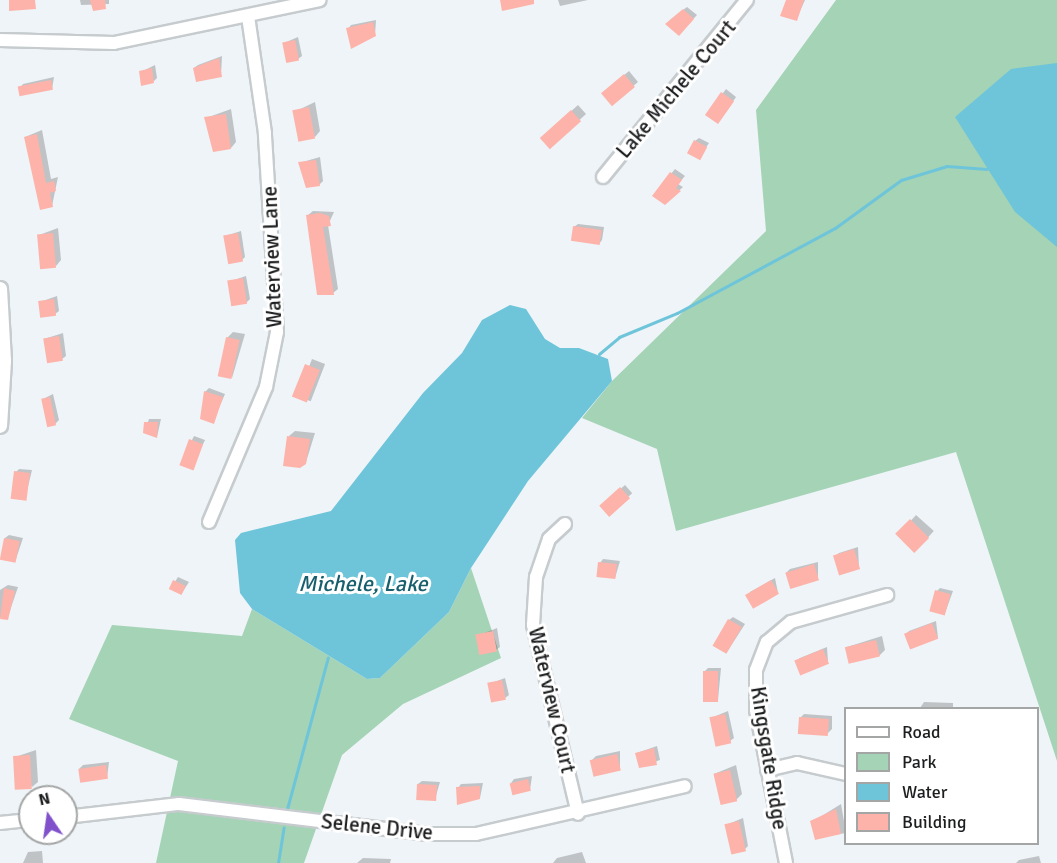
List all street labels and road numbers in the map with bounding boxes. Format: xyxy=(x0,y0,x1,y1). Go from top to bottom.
street label: Lake Michele Court xyxy=(611,15,741,163)
street label: Waterview Lane xyxy=(257,186,287,328)
street label: Waterview Court xyxy=(523,625,581,775)
street label: Kingsgate Ridge xyxy=(745,685,793,831)
street label: Selene Drive xyxy=(320,809,434,845)

